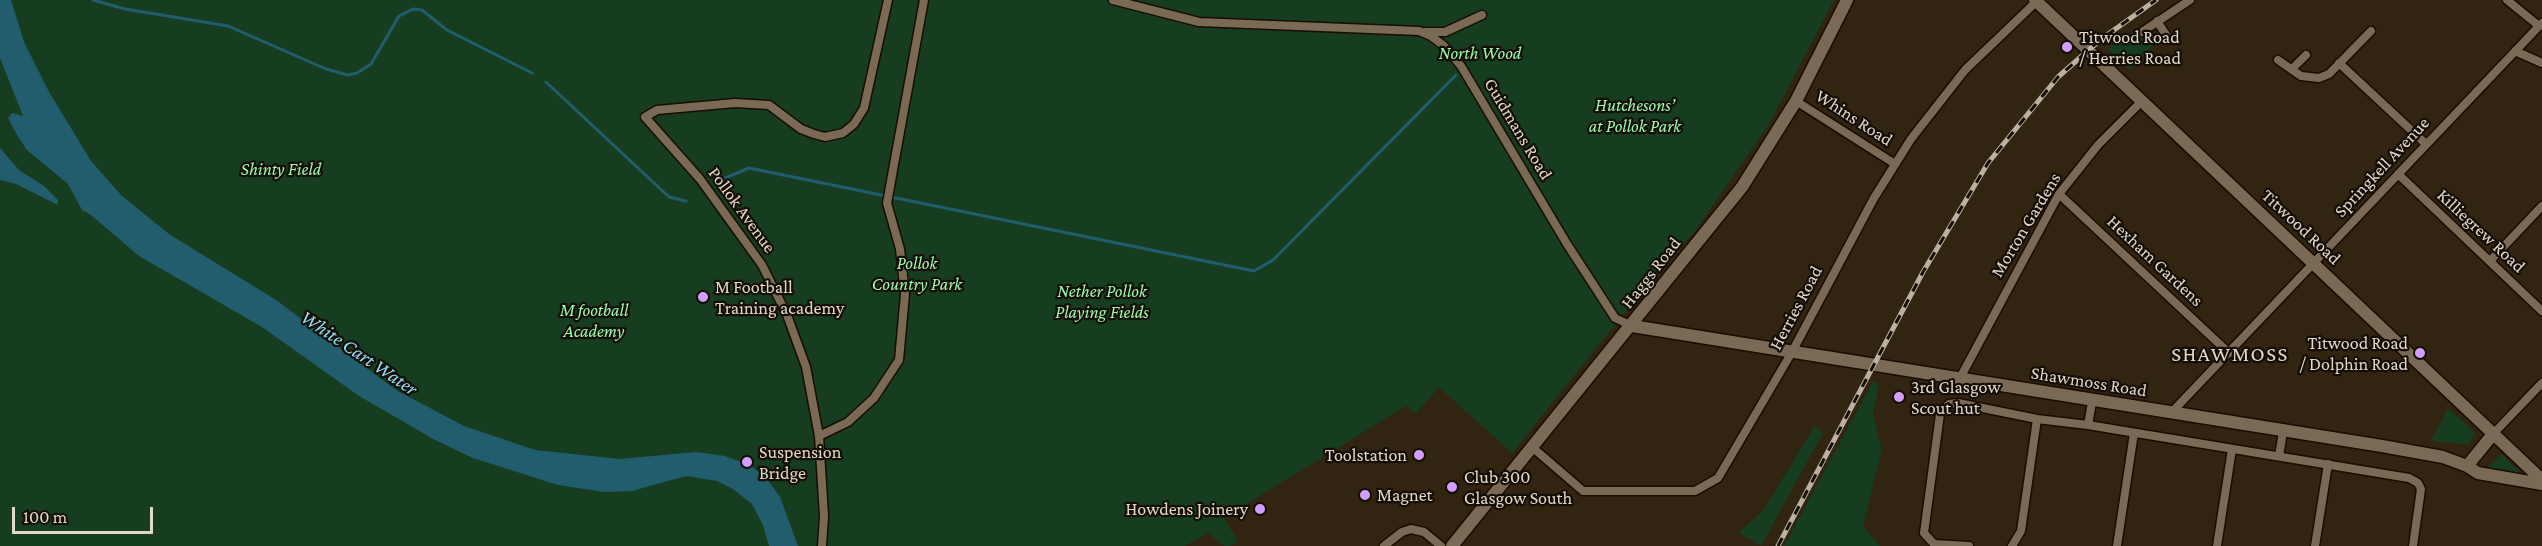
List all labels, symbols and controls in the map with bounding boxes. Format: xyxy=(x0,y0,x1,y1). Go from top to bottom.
place label: Titwood Road / Herries Road xyxy=(2079,26,2181,68)
marker: Titwood Road / Herries Road xyxy=(2060,40,2074,54)
park label: North Wood xyxy=(1439,42,1521,64)
street label: Guidmans Road xyxy=(1479,74,1557,184)
street label: Whins Road xyxy=(1811,85,1897,151)
park label: Hutchesons’ at Pollok Park xyxy=(1589,94,1681,136)
street label: Springkell Avenue xyxy=(2330,112,2434,222)
park label: Shinty Field xyxy=(241,158,321,180)
street label: Pollok Avenue xyxy=(704,163,780,257)
street label: Morton Gardens xyxy=(1986,169,2066,281)
street label: Titwood Road xyxy=(2257,185,2345,269)
street label: Killiegrew Road xyxy=(2432,185,2530,277)
street label: Hexham Gardens xyxy=(2102,211,2208,311)
street label: Haggs Road xyxy=(1617,233,1685,313)
park label: Pollok Country Park xyxy=(872,252,962,294)
street label: Herries Road xyxy=(1765,262,1827,354)
place label: M Football Training academy xyxy=(715,276,844,318)
park label: Nether Pollok Playing Fields xyxy=(1055,280,1149,322)
marker: M Football Training academy xyxy=(696,290,710,304)
park label: M football Academy xyxy=(560,299,628,342)
water label: White Cart Water xyxy=(296,305,422,401)
place label: Titwood Road / Dolphin Road xyxy=(2299,332,2408,374)
district label: SHAWMOSS xyxy=(2171,342,2289,368)
marker: Titwood Road / Dolphin Road xyxy=(2413,346,2427,360)
street label: Shawmoss Road xyxy=(2030,362,2148,402)
place label: 3rd Glasgow Scout hut xyxy=(1911,376,2001,418)
marker: 3rd Glasgow Scout hut xyxy=(1892,390,1906,404)
place label: Suspension Bridge xyxy=(759,441,841,484)
place label: Toolstation xyxy=(1325,444,1407,466)
marker: Toolstation xyxy=(1412,448,1426,462)
marker: Suspension Bridge xyxy=(740,455,754,469)
place label: Club 300 Glasgow South xyxy=(1464,466,1572,508)
marker: Club 300 Glasgow South xyxy=(1445,480,1459,494)
place label: Magnet xyxy=(1377,484,1433,506)
marker: Magnet xyxy=(1358,488,1372,502)
scale bar xyxy=(15,495,156,533)
place label: Howdens Joinery xyxy=(1125,498,1248,520)
marker: Howdens Joinery xyxy=(1253,502,1267,516)
text: 100 m xyxy=(23,507,67,527)

